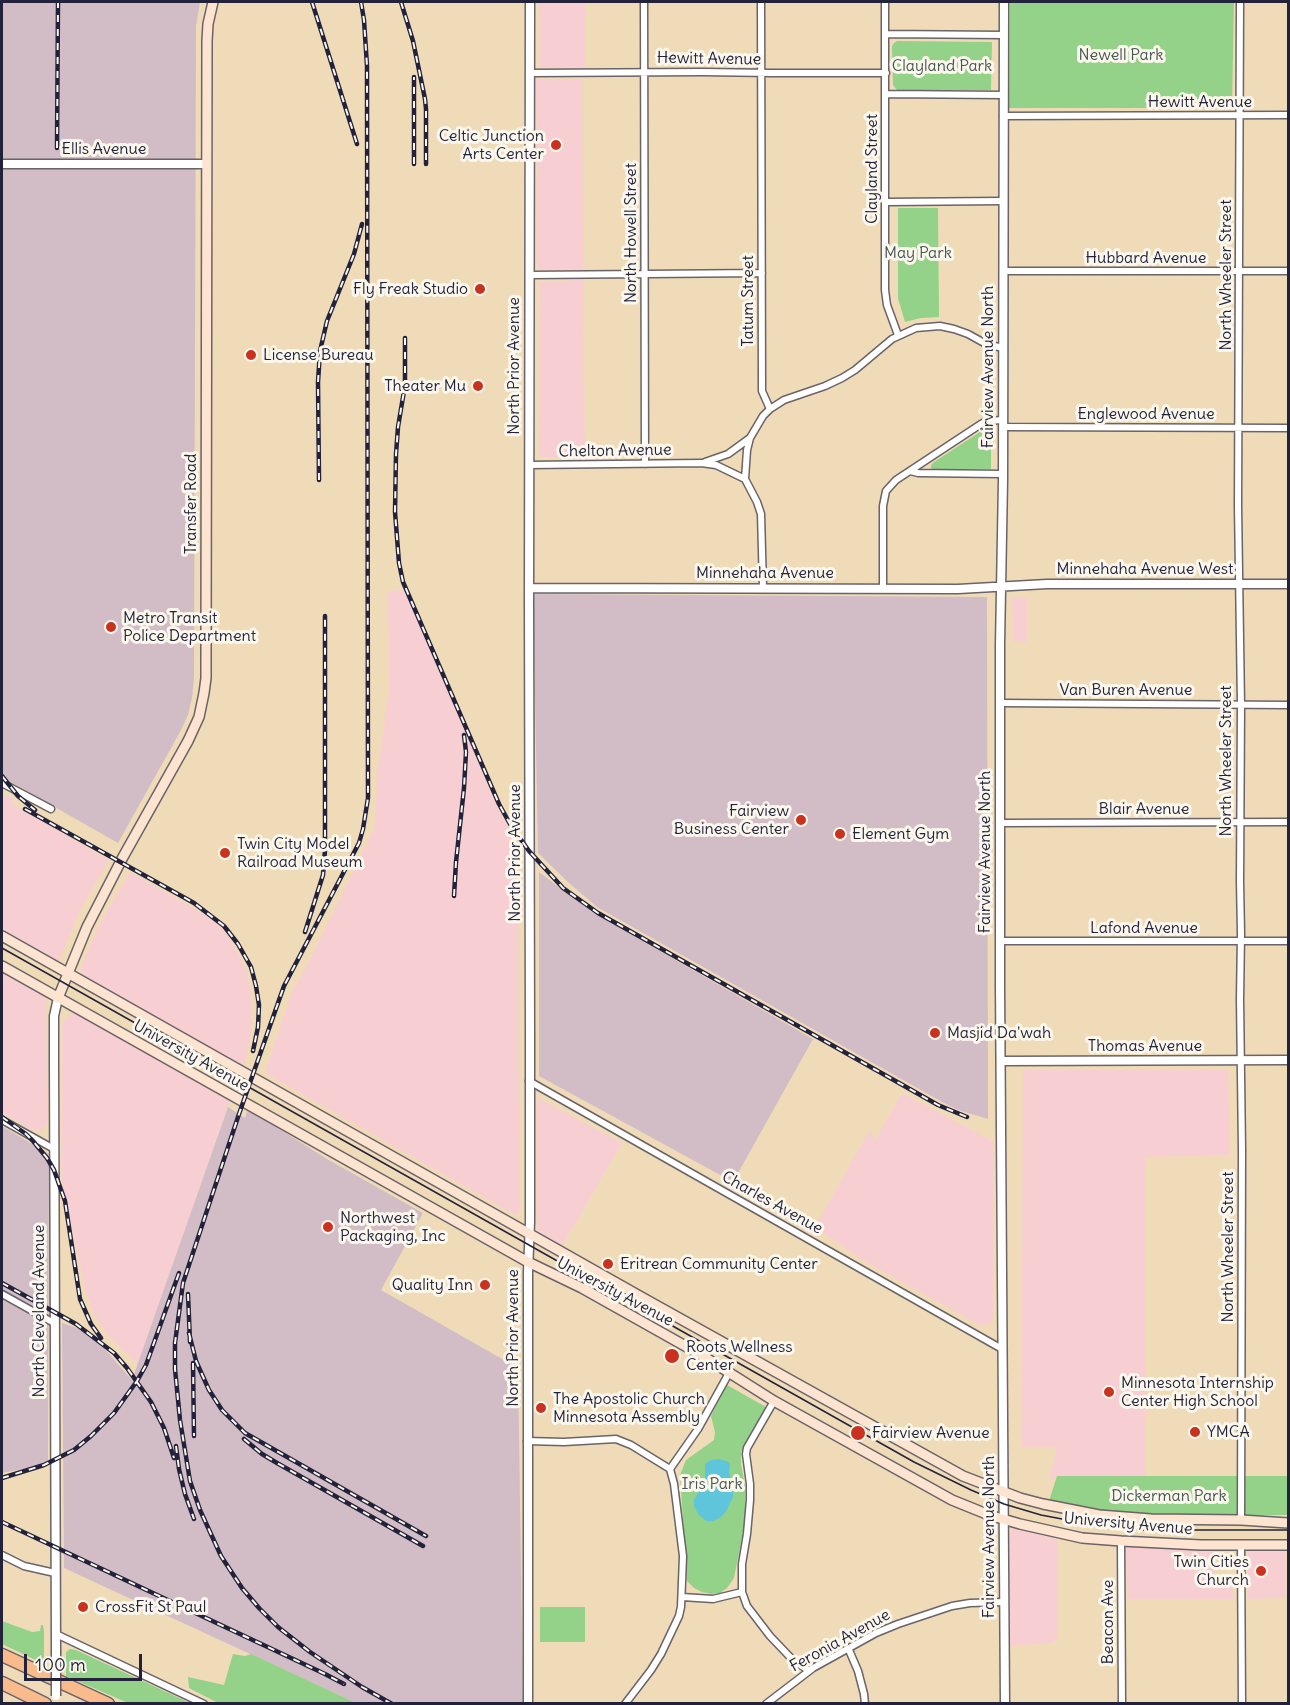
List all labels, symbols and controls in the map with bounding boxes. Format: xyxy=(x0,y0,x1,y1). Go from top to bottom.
park label: Newell Park xyxy=(1079,45,1163,65)
street label: Hewitt Avenue xyxy=(657,48,761,70)
park label: Clayland Park xyxy=(892,56,992,76)
street label: Hewitt Avenue xyxy=(1148,92,1252,112)
street label: Clayland Street xyxy=(862,114,882,224)
place label: Celtic Junction Arts Center xyxy=(439,126,544,164)
marker: Celtic Junction Arts Center xyxy=(549,138,563,152)
street label: Ellis Avenue xyxy=(62,139,146,159)
street label: North Howell Street xyxy=(621,163,641,303)
street label: North Wheeler Street xyxy=(1216,199,1236,351)
park label: May Park xyxy=(884,243,952,263)
street label: Hubbard Avenue xyxy=(1086,248,1206,268)
street label: Tatum Street xyxy=(738,255,758,347)
place label: Fly Freak Studio xyxy=(353,279,468,299)
marker: Fly Freak Studio xyxy=(473,282,487,296)
street label: Fairview Avenue North xyxy=(978,286,998,448)
street label: North Prior Avenue xyxy=(504,297,524,435)
place label: License Bureau xyxy=(263,345,374,365)
marker: License Bureau xyxy=(244,348,258,362)
place label: Theater Mu xyxy=(384,376,466,396)
marker: Theater Mu xyxy=(471,379,485,393)
street label: Englewood Avenue xyxy=(1077,404,1215,424)
street label: Chelton Avenue xyxy=(558,440,672,462)
street label: Transfer Road xyxy=(181,454,201,554)
street label: Minnehaha Avenue West xyxy=(1057,559,1233,579)
street label: Minnehaha Avenue xyxy=(696,563,834,583)
place label: Metro Transit Police Department xyxy=(123,608,256,646)
marker: Metro Transit Police Department xyxy=(104,620,118,634)
street label: Van Buren Avenue xyxy=(1060,680,1192,700)
street label: North Wheeler Street xyxy=(1216,685,1236,837)
street label: Fairview Avenue North xyxy=(975,771,995,933)
street label: North Prior Avenue xyxy=(505,784,525,922)
street label: Blair Avenue xyxy=(1099,799,1189,819)
place label: Fairview Business Center xyxy=(674,801,789,839)
marker: Fairview Business Center xyxy=(794,813,808,827)
place label: Element Gym xyxy=(852,824,949,844)
marker: Element Gym xyxy=(833,827,847,841)
place label: Twin City Model Railroad Museum xyxy=(237,834,363,872)
marker: Twin City Model Railroad Museum xyxy=(218,846,232,860)
street label: Lafond Avenue xyxy=(1090,918,1198,938)
street label: University Avenue xyxy=(130,1016,252,1096)
place label: Masjid Da'wah xyxy=(947,1023,1051,1043)
marker: Masjid Da'wah xyxy=(928,1026,942,1040)
street label: Thomas Avenue xyxy=(1088,1036,1202,1056)
street label: Charles Avenue xyxy=(718,1167,826,1239)
street label: North Wheeler Street xyxy=(1218,1171,1238,1323)
place label: Northwest Packaging, Inc xyxy=(340,1208,446,1246)
marker: Northwest Packaging, Inc xyxy=(321,1220,335,1234)
street label: North Cleveland Avenue xyxy=(29,1225,49,1397)
street label: University Avenue xyxy=(553,1253,677,1331)
place label: Eritrean Community Center xyxy=(620,1254,818,1274)
marker: Eritrean Community Center xyxy=(601,1257,615,1271)
street label: North Prior Avenue xyxy=(503,1269,523,1407)
place label: Quality Inn xyxy=(392,1275,473,1295)
marker: Quality Inn xyxy=(478,1278,492,1292)
place label: Roots Wellness Center xyxy=(686,1337,793,1375)
marker: Roots Wellness Center xyxy=(663,1347,681,1365)
place label: Minnesota Internship Center High School xyxy=(1121,1373,1274,1411)
marker: Minnesota Internship Center High School xyxy=(1102,1385,1116,1399)
place label: The Apostolic Church Minnesota Assembly xyxy=(553,1389,705,1427)
marker: The Apostolic Church Minnesota Assembly xyxy=(534,1401,548,1415)
place label: YMCA xyxy=(1207,1422,1250,1442)
place label: Fairview Avenue xyxy=(872,1423,990,1443)
marker: Fairview Avenue xyxy=(849,1424,867,1442)
marker: YMCA xyxy=(1188,1425,1202,1439)
street label: Fairview Avenue North xyxy=(979,1456,999,1618)
park label: Iris Park xyxy=(681,1474,743,1494)
park label: Dickerman Park xyxy=(1111,1486,1227,1506)
street label: University Avenue xyxy=(1063,1509,1193,1539)
place label: Twin Cities Church xyxy=(1173,1552,1249,1590)
marker: Twin Cities Church xyxy=(1254,1564,1268,1578)
street label: Beacon Ave xyxy=(1098,1580,1118,1664)
place label: CrossFit St Paul xyxy=(95,1597,206,1617)
marker: CrossFit St Paul xyxy=(76,1600,90,1614)
street label: Feronia Avenue xyxy=(787,1606,893,1676)
scale bar xyxy=(27,1642,146,1680)
text: 100 m xyxy=(35,1653,86,1676)

